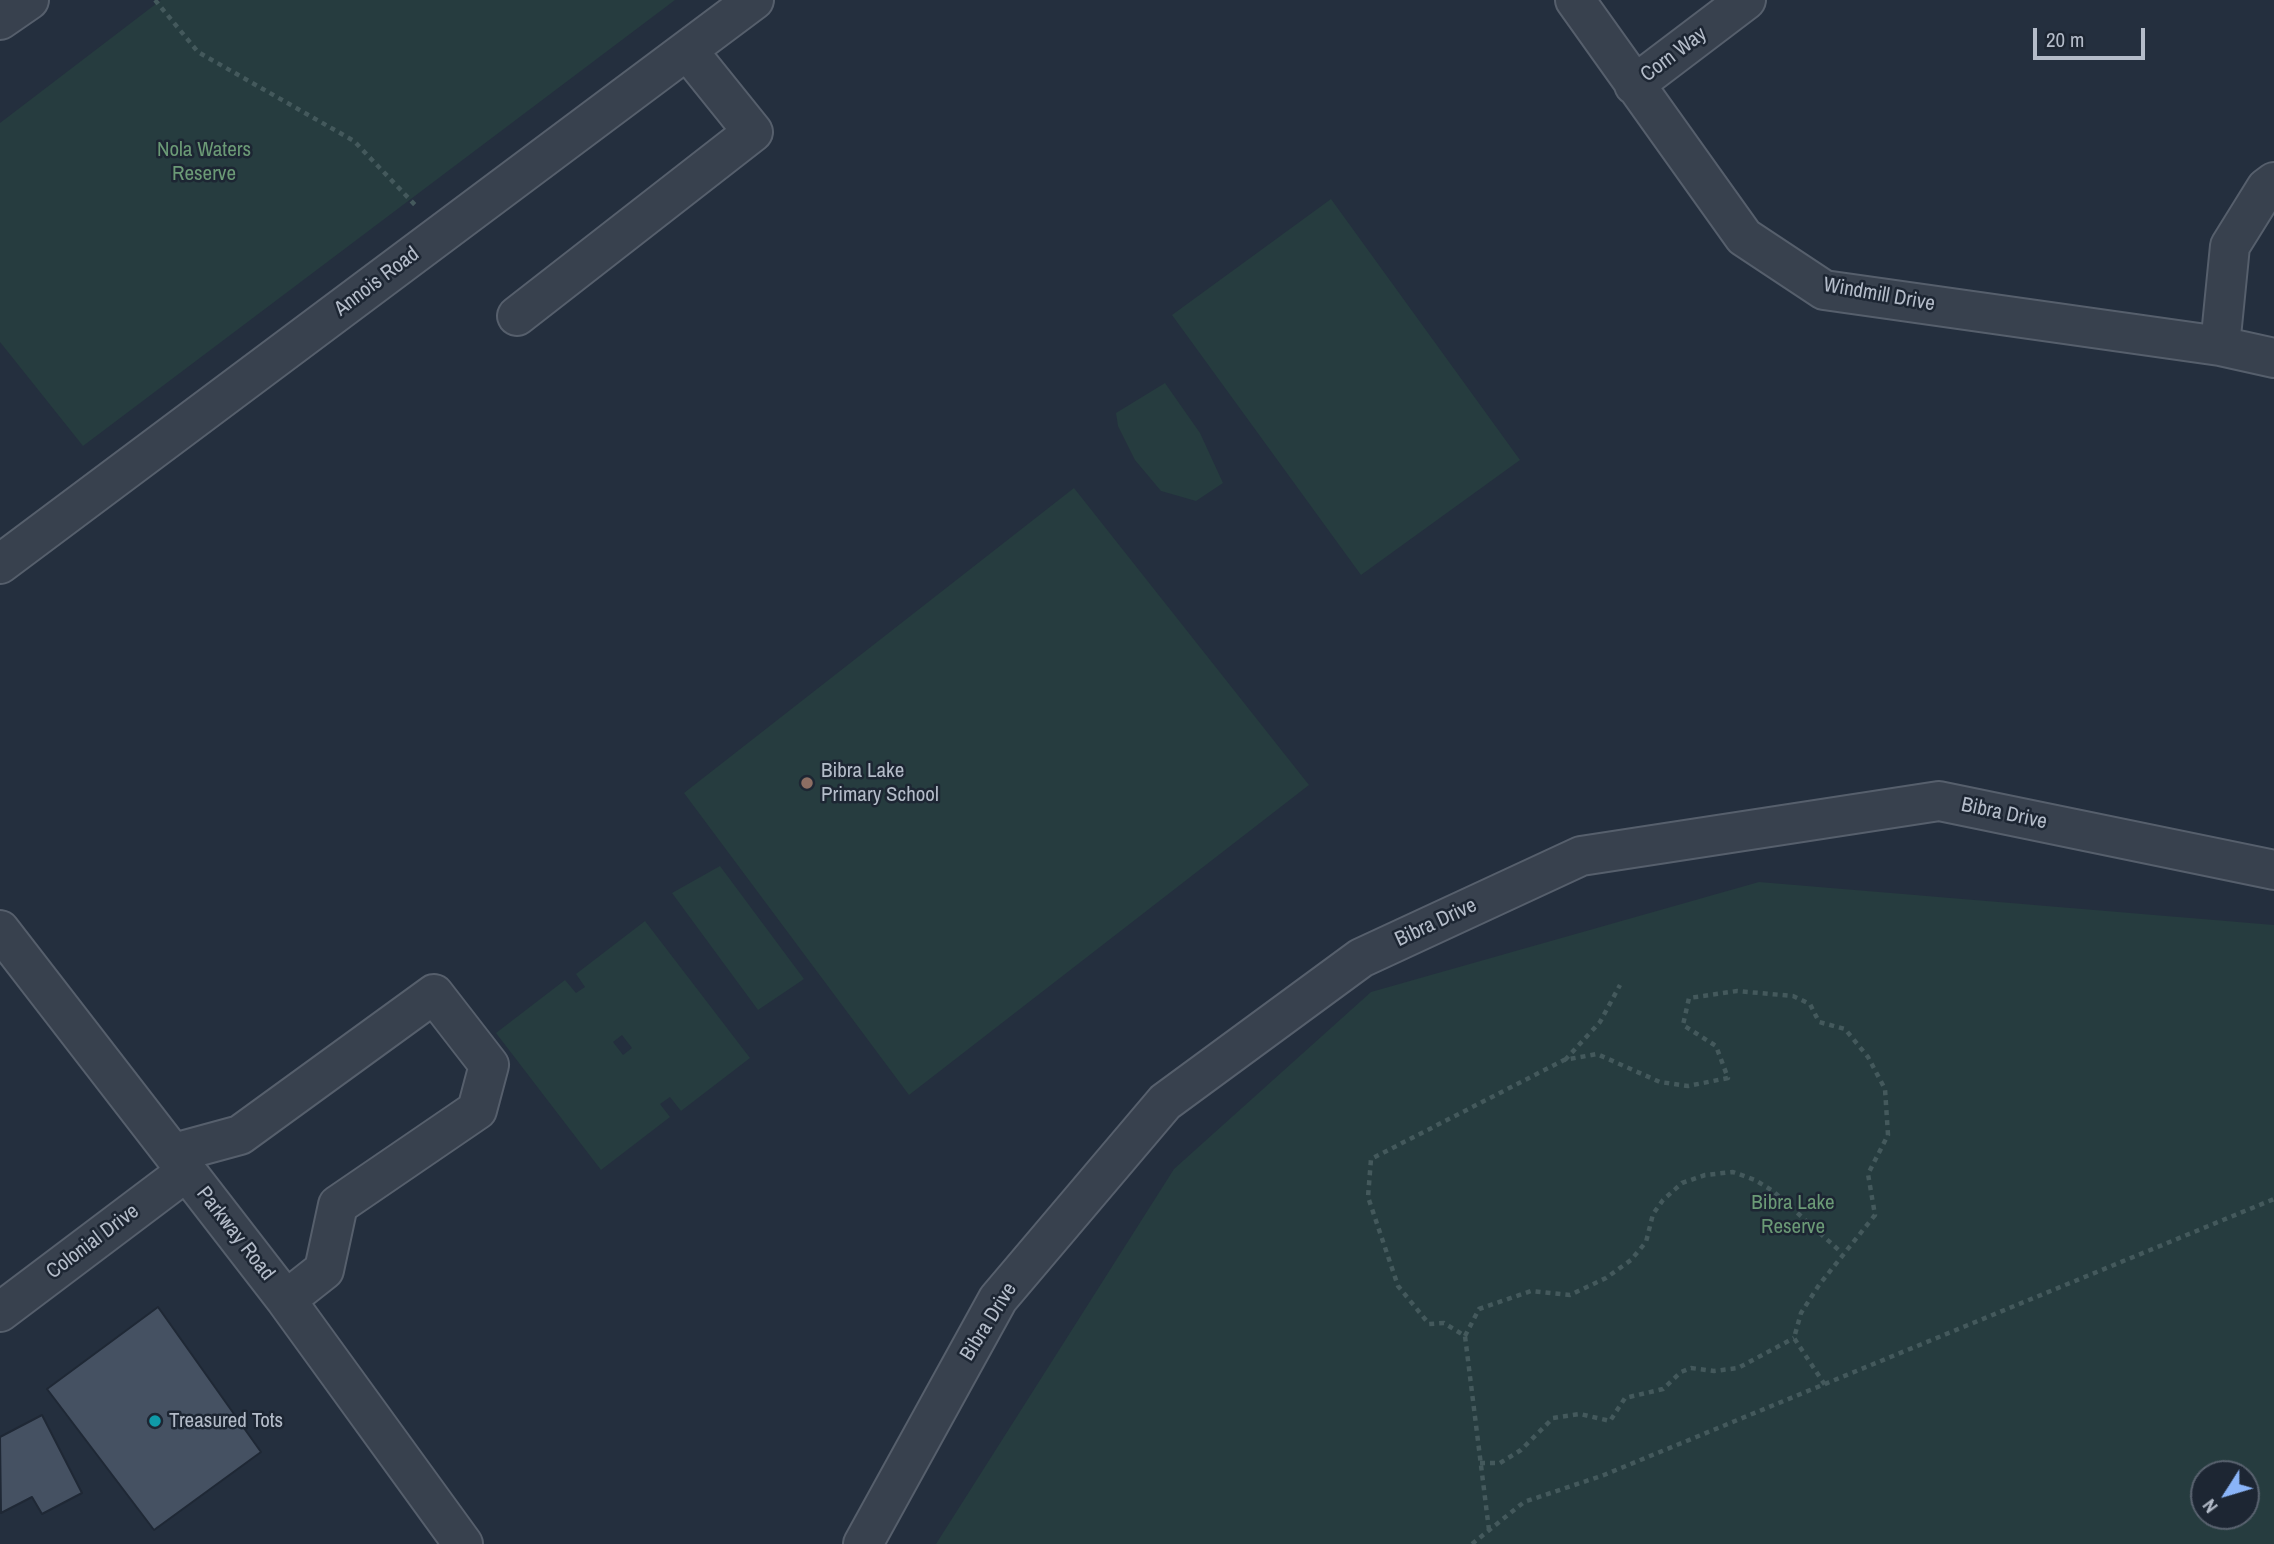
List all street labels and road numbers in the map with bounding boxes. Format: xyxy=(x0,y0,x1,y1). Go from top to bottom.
street label: Corn Way xyxy=(1636,22,1712,88)
street label: Annois Road xyxy=(330,242,424,322)
street label: Windmill Drive xyxy=(1821,273,1937,317)
street label: Bibra Drive xyxy=(1959,793,2049,835)
street label: Bibra Drive xyxy=(1391,893,1481,953)
street label: Parkway Road xyxy=(191,1182,279,1286)
street label: Colonial Drive xyxy=(42,1199,144,1285)
street label: Bibra Drive xyxy=(955,1278,1023,1366)

